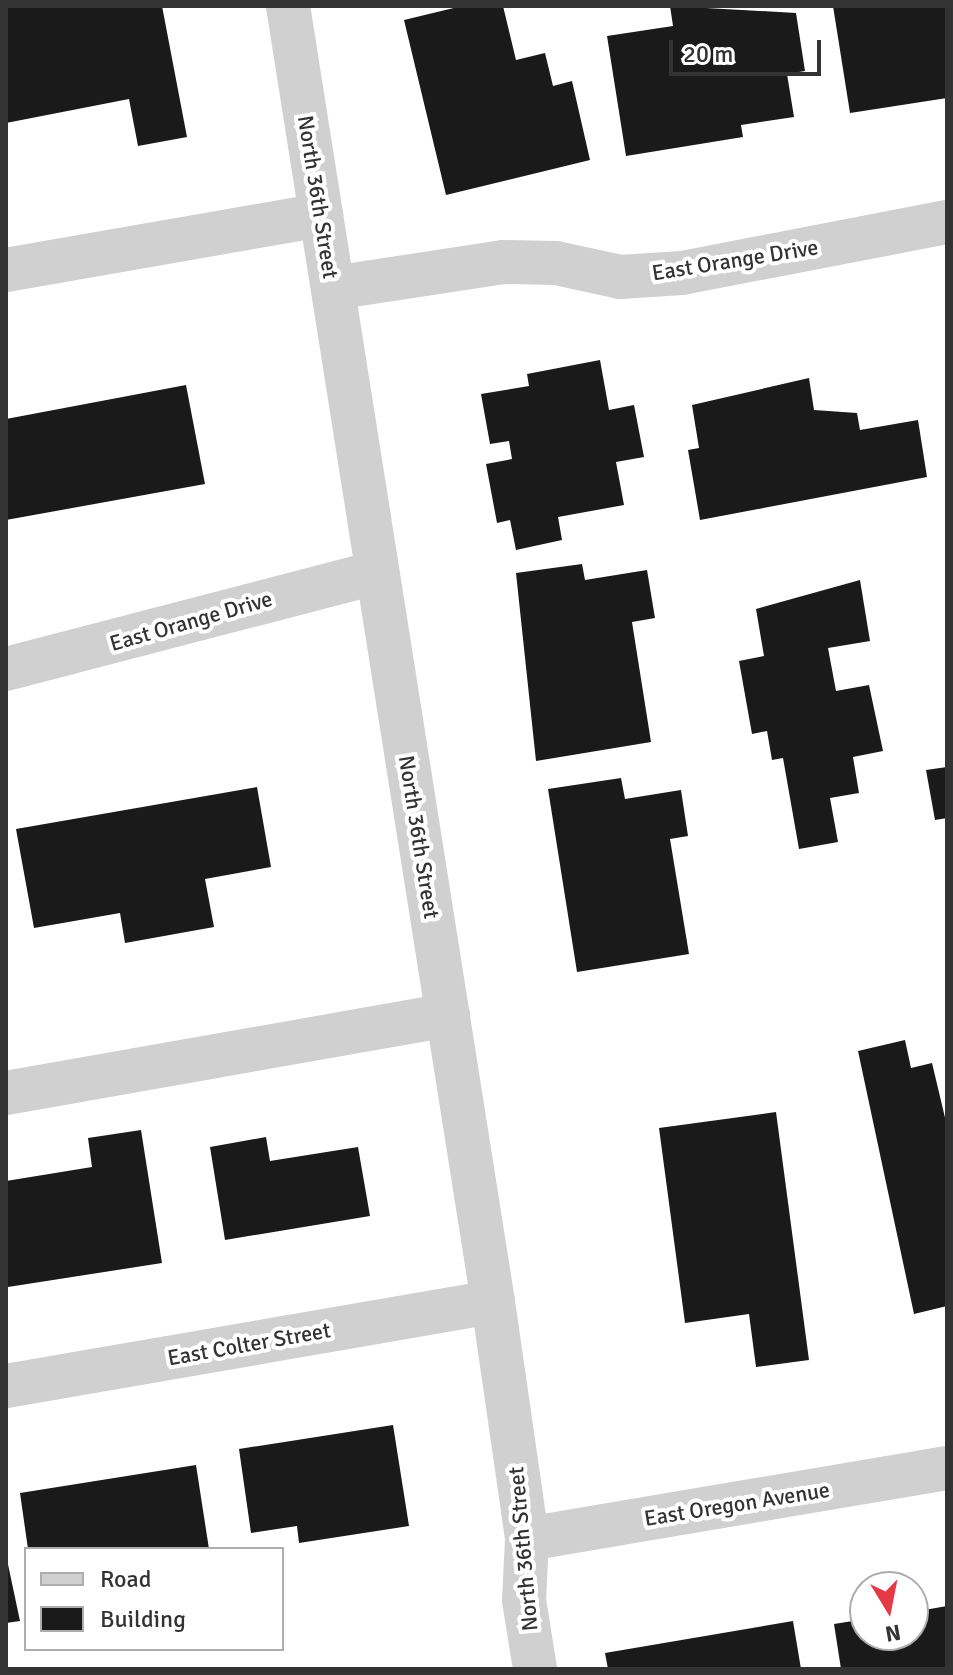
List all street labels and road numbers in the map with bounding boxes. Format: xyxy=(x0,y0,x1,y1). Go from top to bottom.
street label: North 36th Street xyxy=(292,113,344,281)
street label: East Orange Drive xyxy=(650,234,820,286)
street label: East Orange Drive xyxy=(107,585,275,657)
street label: North 36th Street xyxy=(393,753,445,921)
street label: East Colter Street xyxy=(165,1317,333,1371)
street label: North 36th Street xyxy=(503,1466,543,1632)
street label: East Oregon Avenue xyxy=(642,1476,832,1532)

